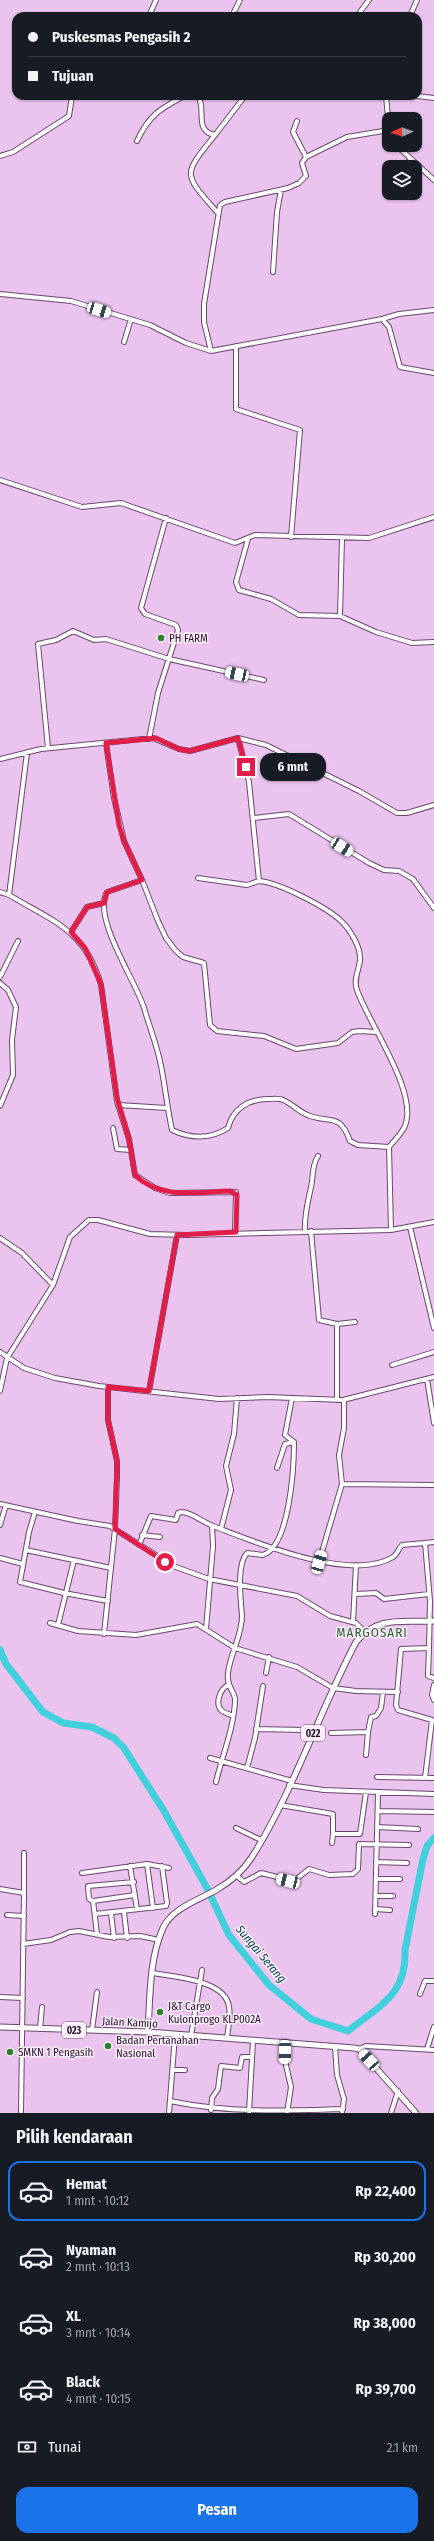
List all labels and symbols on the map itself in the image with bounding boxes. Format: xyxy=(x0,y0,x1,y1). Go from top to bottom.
north arrow xyxy=(382,112,422,152)
car xyxy=(86,301,112,319)
place label: PH FARM xyxy=(169,632,208,645)
marker: PH FARM xyxy=(156,633,166,643)
car xyxy=(224,666,250,682)
callout: 6 mnt xyxy=(260,753,326,781)
route end xyxy=(237,758,255,776)
car xyxy=(329,836,355,858)
car xyxy=(310,1549,328,1575)
route start xyxy=(156,1553,174,1571)
district label: MARGOSARI xyxy=(336,1625,408,1640)
road number: 022 xyxy=(301,1725,325,1741)
car xyxy=(275,1872,301,1890)
water label: Sungai Serang xyxy=(232,1922,289,1986)
place label: J&T Cargo Kulonprogo KLP002A xyxy=(168,2000,261,2026)
marker: J&T Cargo Kulonprogo KLP002A xyxy=(155,2007,165,2017)
street label: Jalan Kamijo xyxy=(102,2015,158,2030)
road number: 023 xyxy=(62,2022,86,2038)
place label: Badan Pertanahan Nasional xyxy=(116,2034,199,2060)
car xyxy=(279,2040,291,2064)
marker: Badan Pertanahan Nasional xyxy=(103,2041,113,2051)
place label: SMKN 1 Pengasih xyxy=(18,2046,93,2059)
marker: SMKN 1 Pengasih xyxy=(5,2047,15,2057)
car xyxy=(357,2047,381,2073)

